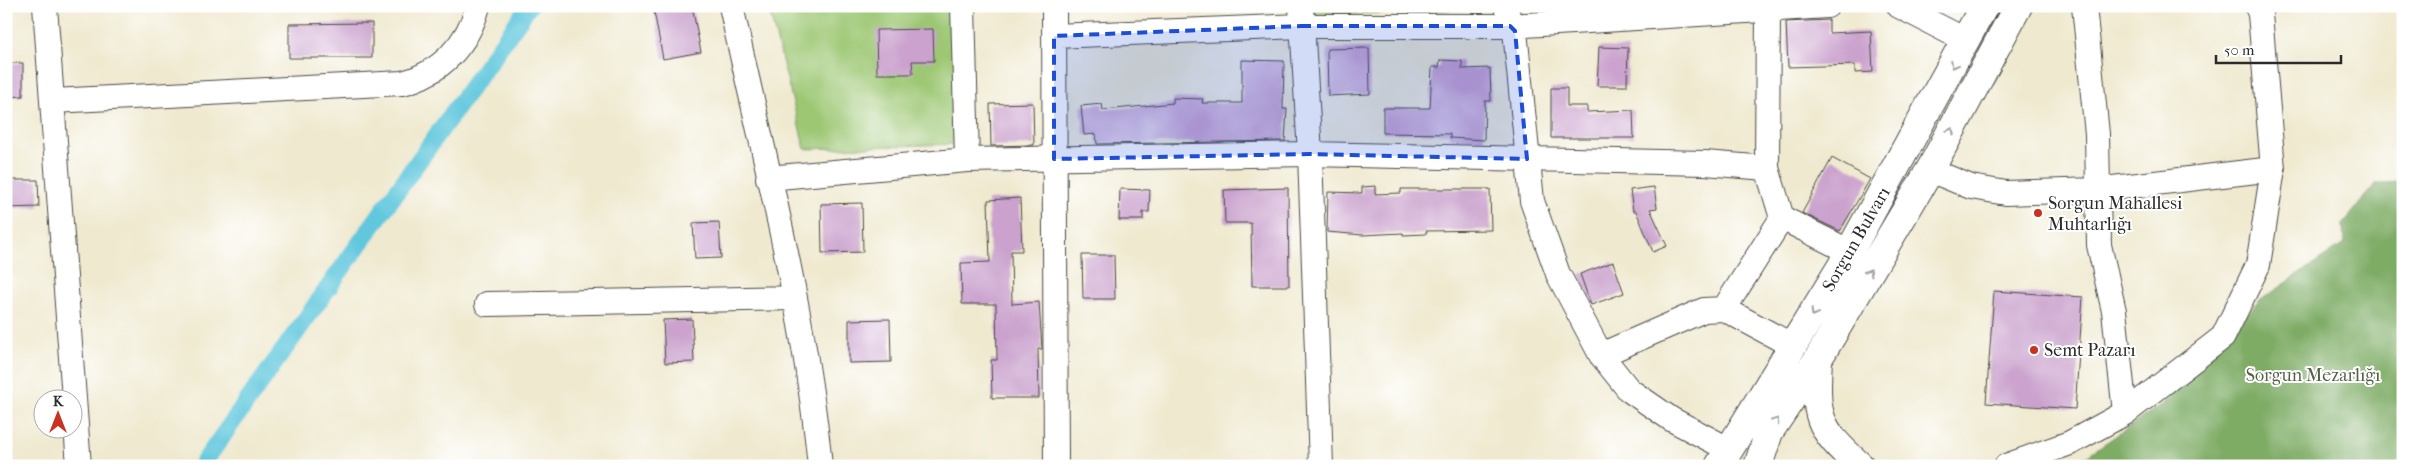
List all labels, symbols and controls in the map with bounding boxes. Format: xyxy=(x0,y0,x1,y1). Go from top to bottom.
scale bar xyxy=(2216,32,2342,64)
text: 50 m xyxy=(2224,41,2255,59)
one-way arrow xyxy=(1950,59,1960,68)
one-way arrow xyxy=(1945,127,1955,136)
street label: Sorgun Bulvarı xyxy=(1818,183,1895,295)
place label: Sorgun Mahallesi Muhtarlığı xyxy=(2048,193,2183,235)
marker: Sorgun Mahallesi Muhtarlığı xyxy=(2032,207,2044,219)
one-way arrow xyxy=(1863,268,1873,277)
one-way arrow xyxy=(1810,308,1820,317)
place label: Semt Pazarı xyxy=(2044,340,2136,361)
marker: Semt Pazarı xyxy=(2028,344,2040,356)
park label: Sorgun Mezarlığı xyxy=(2246,365,2381,386)
north arrow xyxy=(32,390,82,440)
text: K xyxy=(53,393,64,410)
one-way arrow xyxy=(1770,417,1779,427)

